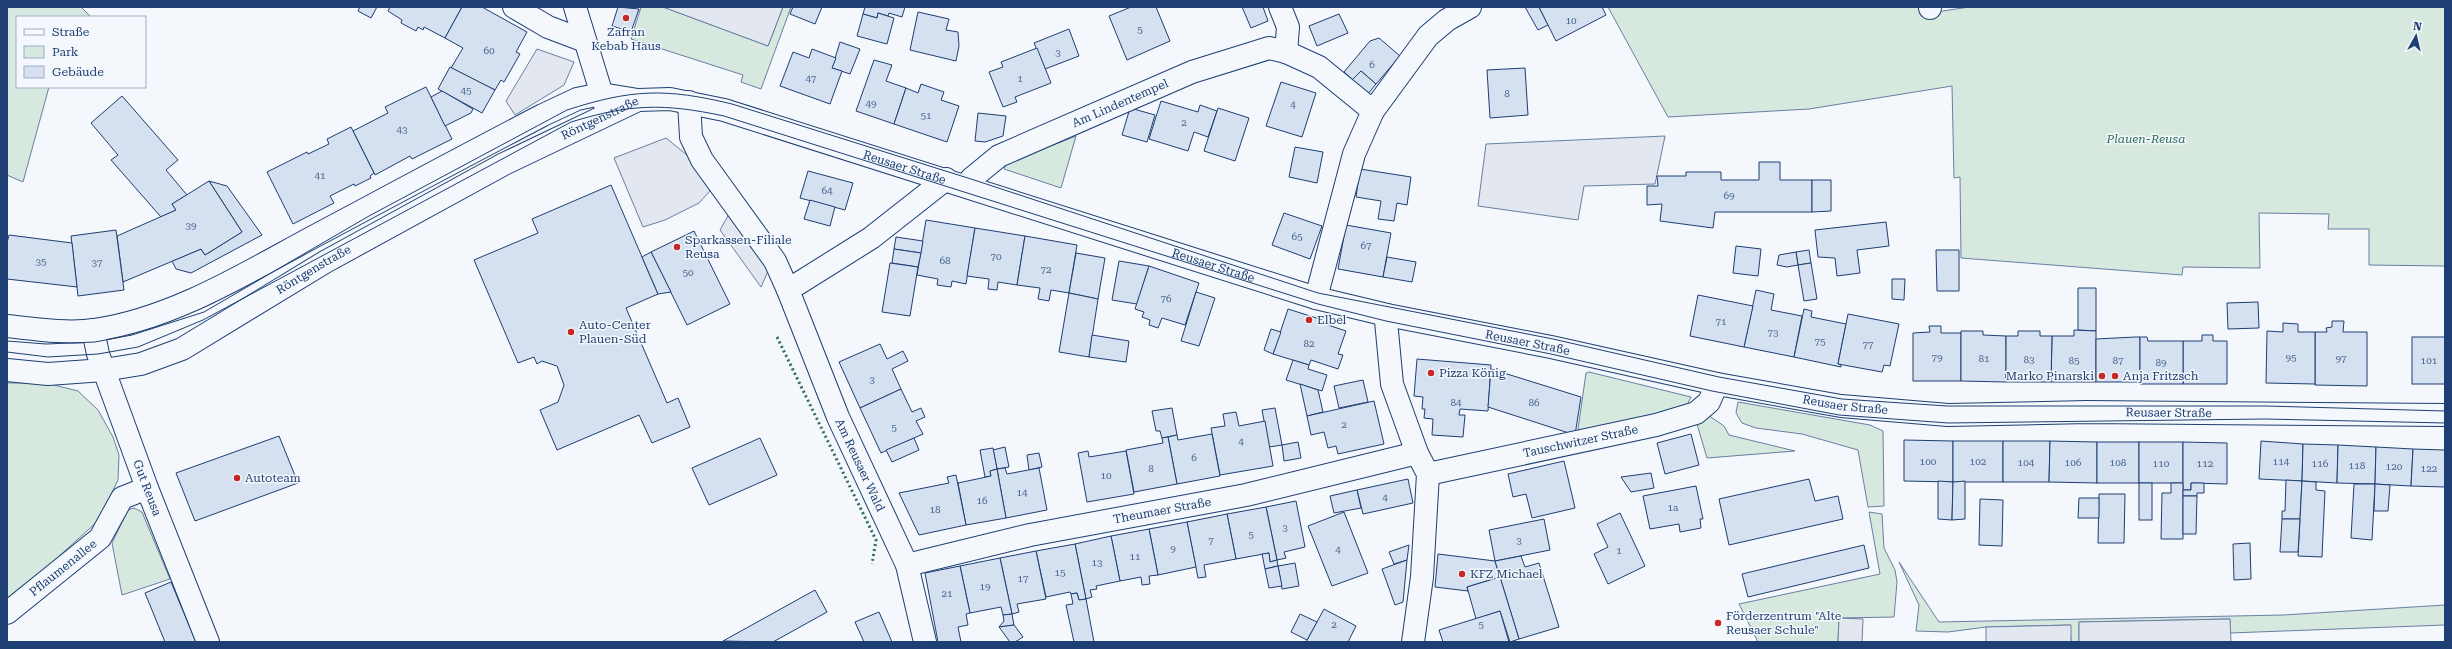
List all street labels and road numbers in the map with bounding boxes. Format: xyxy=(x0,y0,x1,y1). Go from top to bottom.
street label: Am Lindentempel xyxy=(1070,76,1171,130)
street label: Röntgenstraße xyxy=(559,94,641,143)
street label: Reusaer Straße xyxy=(861,148,948,187)
street label: Röntgenstraße xyxy=(274,242,353,297)
street label: Reusaer Straße xyxy=(1170,246,1257,285)
street label: Reusaer Straße xyxy=(1484,327,1572,358)
street label: Reusaer Straße xyxy=(1801,392,1889,417)
street label: Reusaer Straße xyxy=(2126,405,2212,420)
street label: Am Reusaer Wald xyxy=(832,416,888,514)
street label: Tauschwitzer Straße xyxy=(1522,422,1640,460)
street label: Gut Reusa xyxy=(130,458,164,518)
street label: Theumaer Straße xyxy=(1112,495,1213,526)
street label: Pflaumenallee xyxy=(27,536,100,599)

